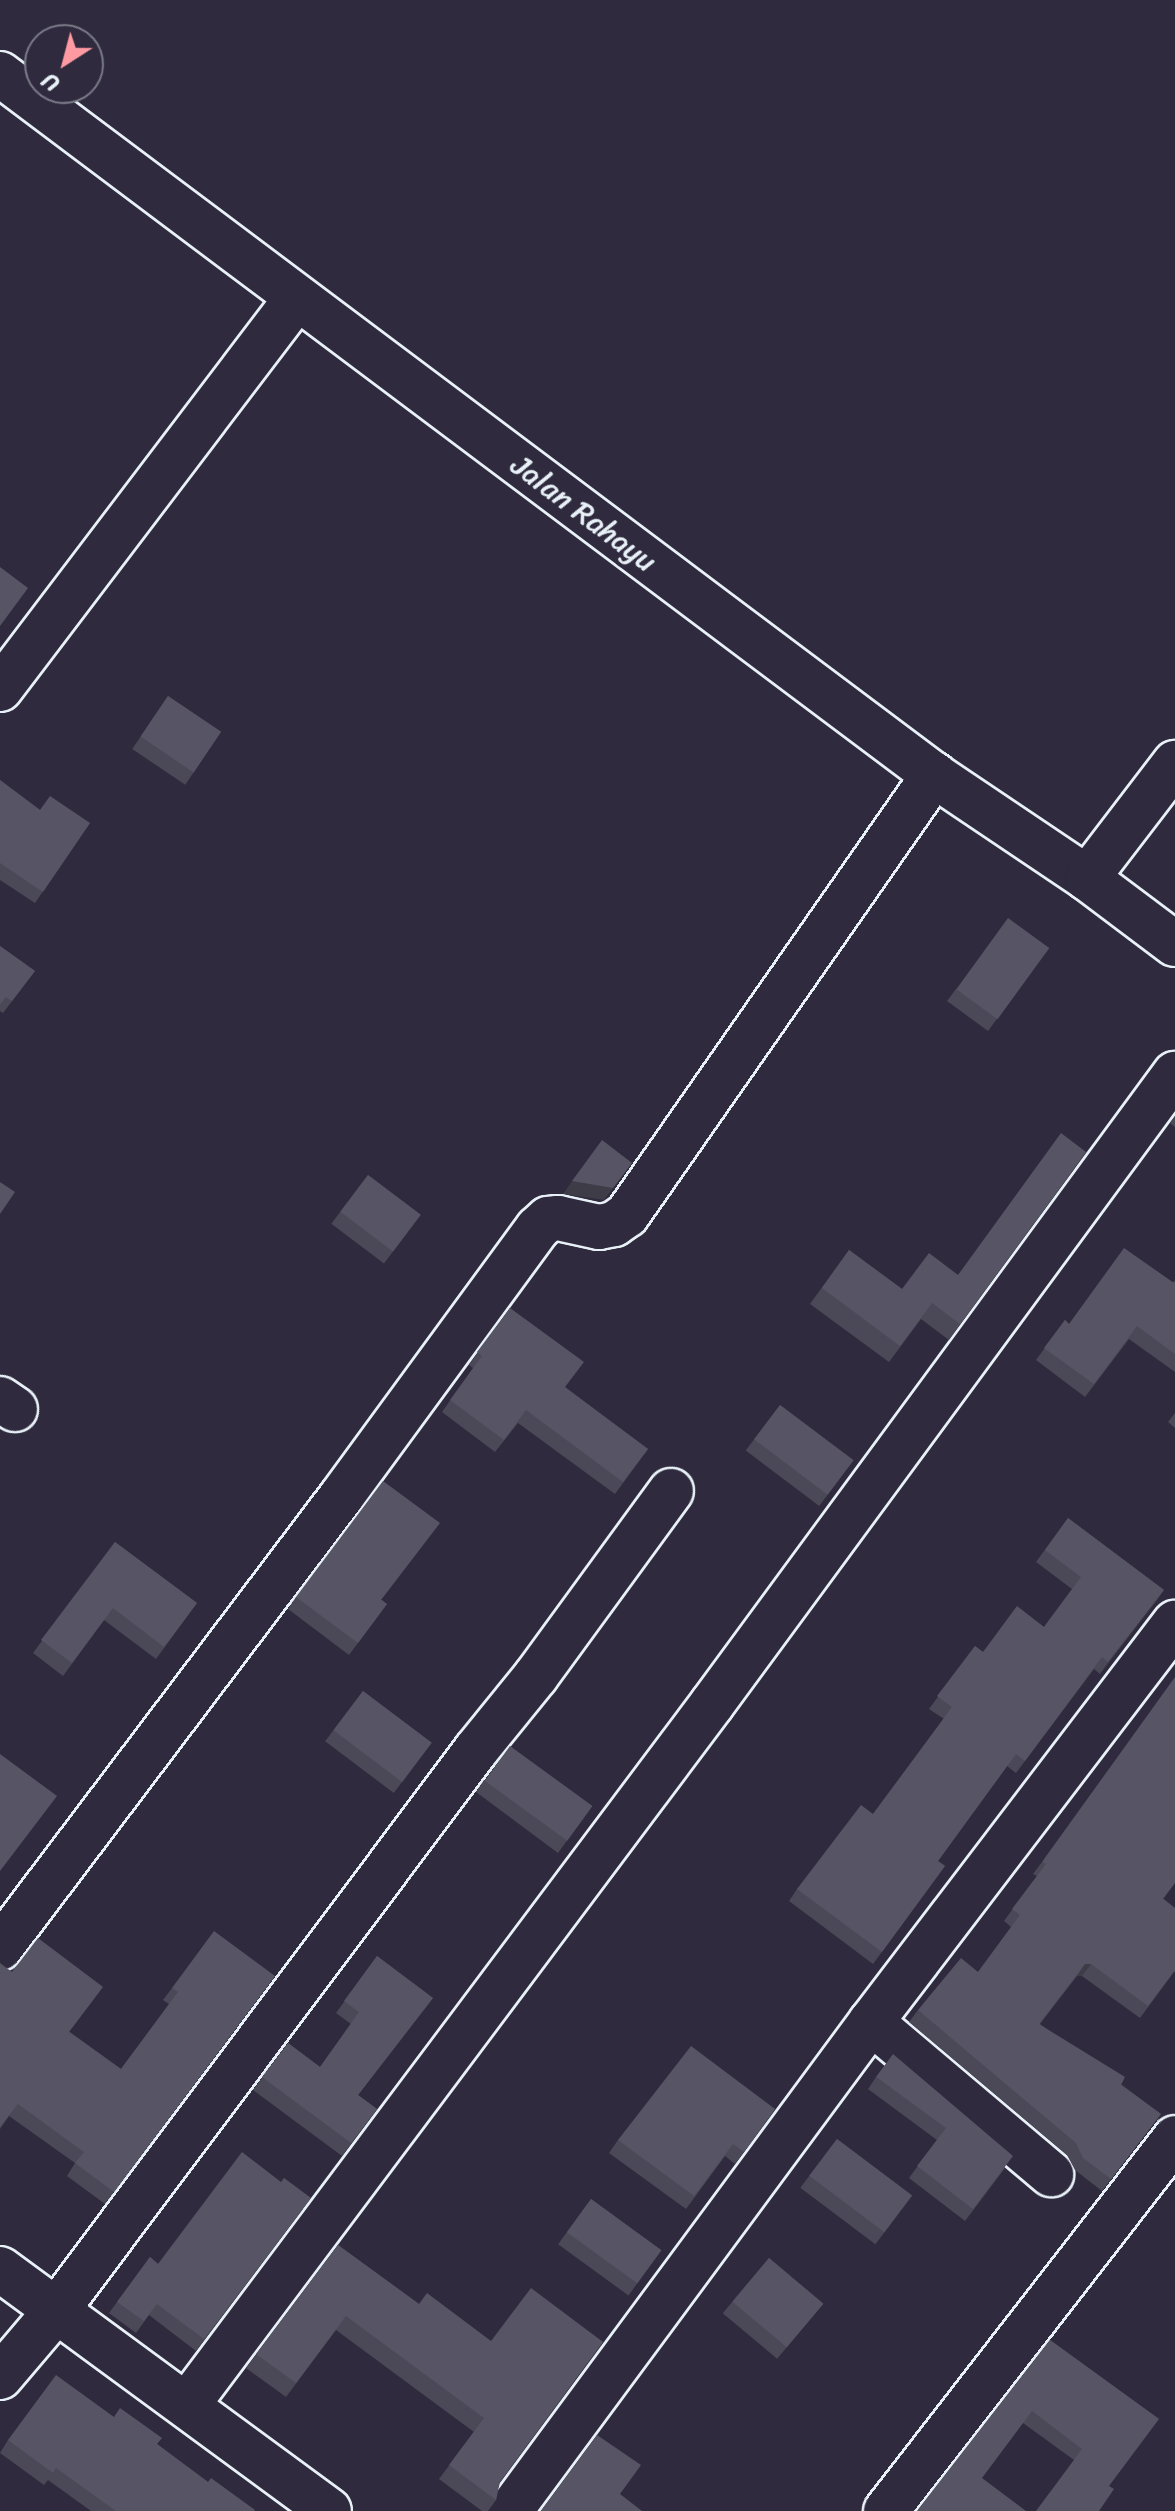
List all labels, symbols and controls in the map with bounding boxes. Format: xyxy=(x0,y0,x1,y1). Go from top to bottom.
north arrow xyxy=(24,24,104,104)
text: U xyxy=(33,62,68,102)
street label: Jalan Rahayu xyxy=(504,447,664,579)

